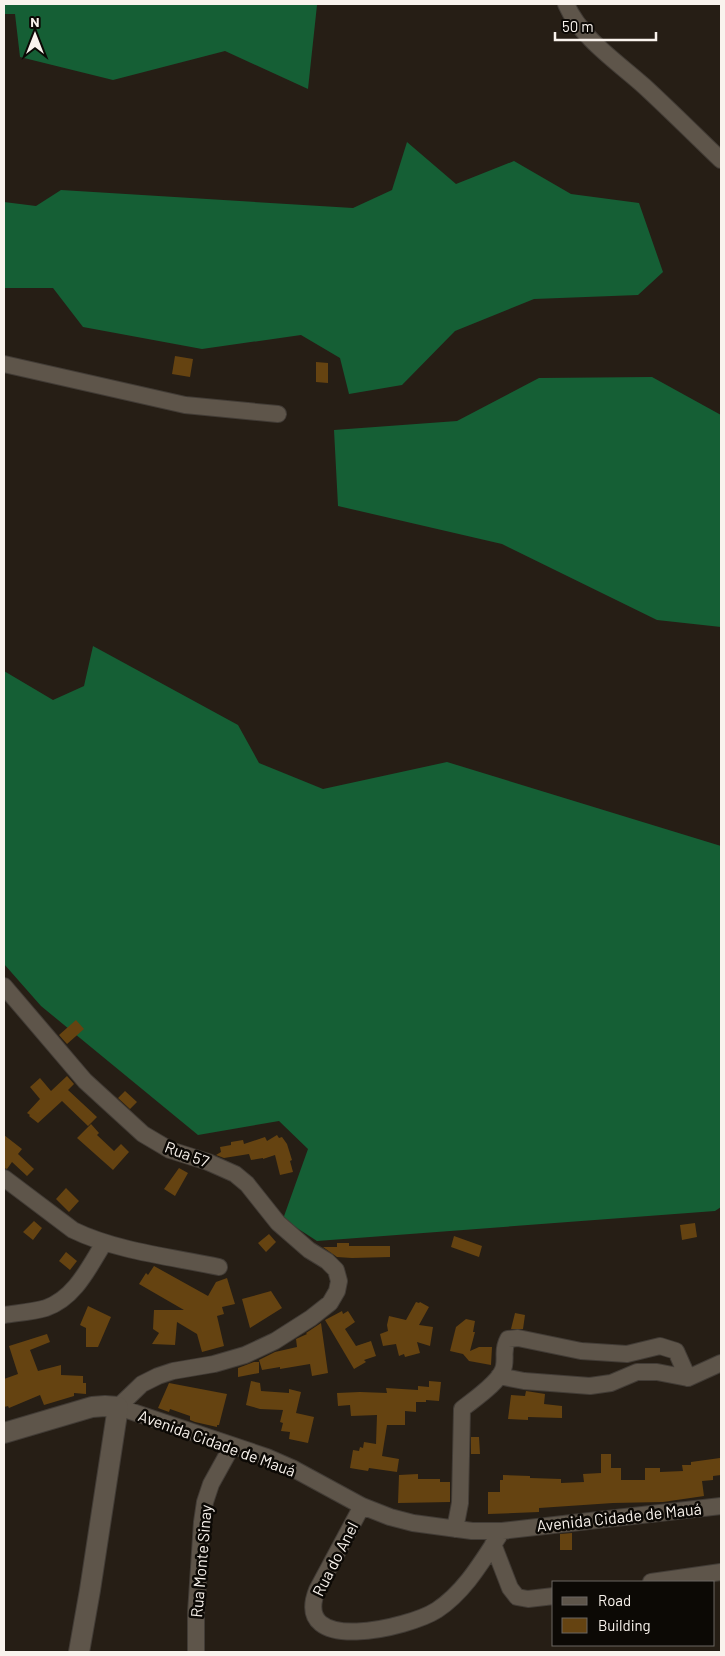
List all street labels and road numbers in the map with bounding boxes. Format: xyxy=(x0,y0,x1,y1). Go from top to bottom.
street label: Rua 57 xyxy=(163,1137,212,1171)
street label: Avenida Cidade de Mauá xyxy=(136,1405,298,1480)
street label: Avenida Cidade de Mauá xyxy=(535,1498,702,1535)
street label: Rua Monte Sinay xyxy=(186,1503,215,1618)
street label: Rua do Anel xyxy=(308,1518,361,1599)

